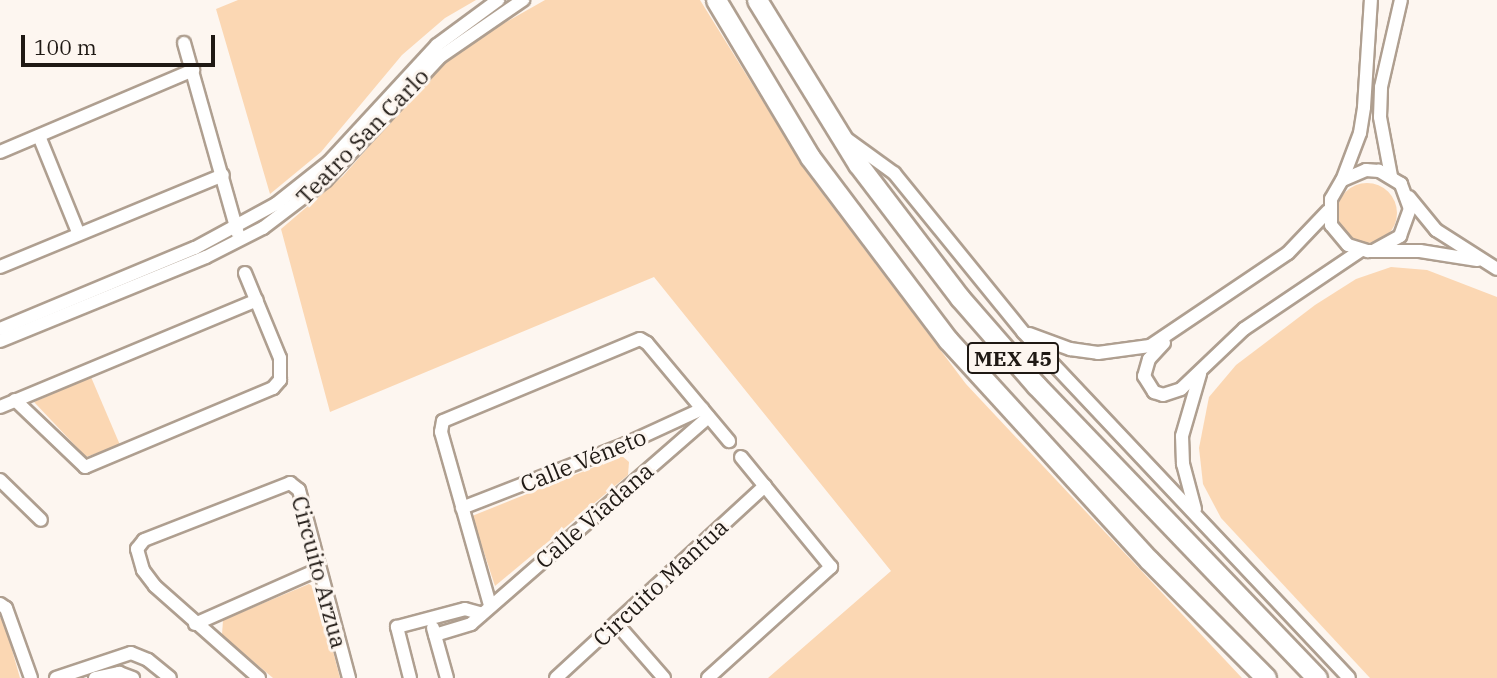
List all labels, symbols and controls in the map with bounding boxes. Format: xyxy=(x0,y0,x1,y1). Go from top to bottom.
scale bar xyxy=(24,21,219,65)
text: 100 m xyxy=(34,33,97,61)
street label: Teatro San Carlo xyxy=(290,62,434,210)
road number: MEX 45 xyxy=(966,340,1060,376)
street label: Calle Véneto xyxy=(516,422,650,498)
street label: Calle Viadana xyxy=(529,456,659,574)
street label: Circuito Arzua xyxy=(286,493,354,651)
street label: Circuito Mantua xyxy=(587,512,733,652)

